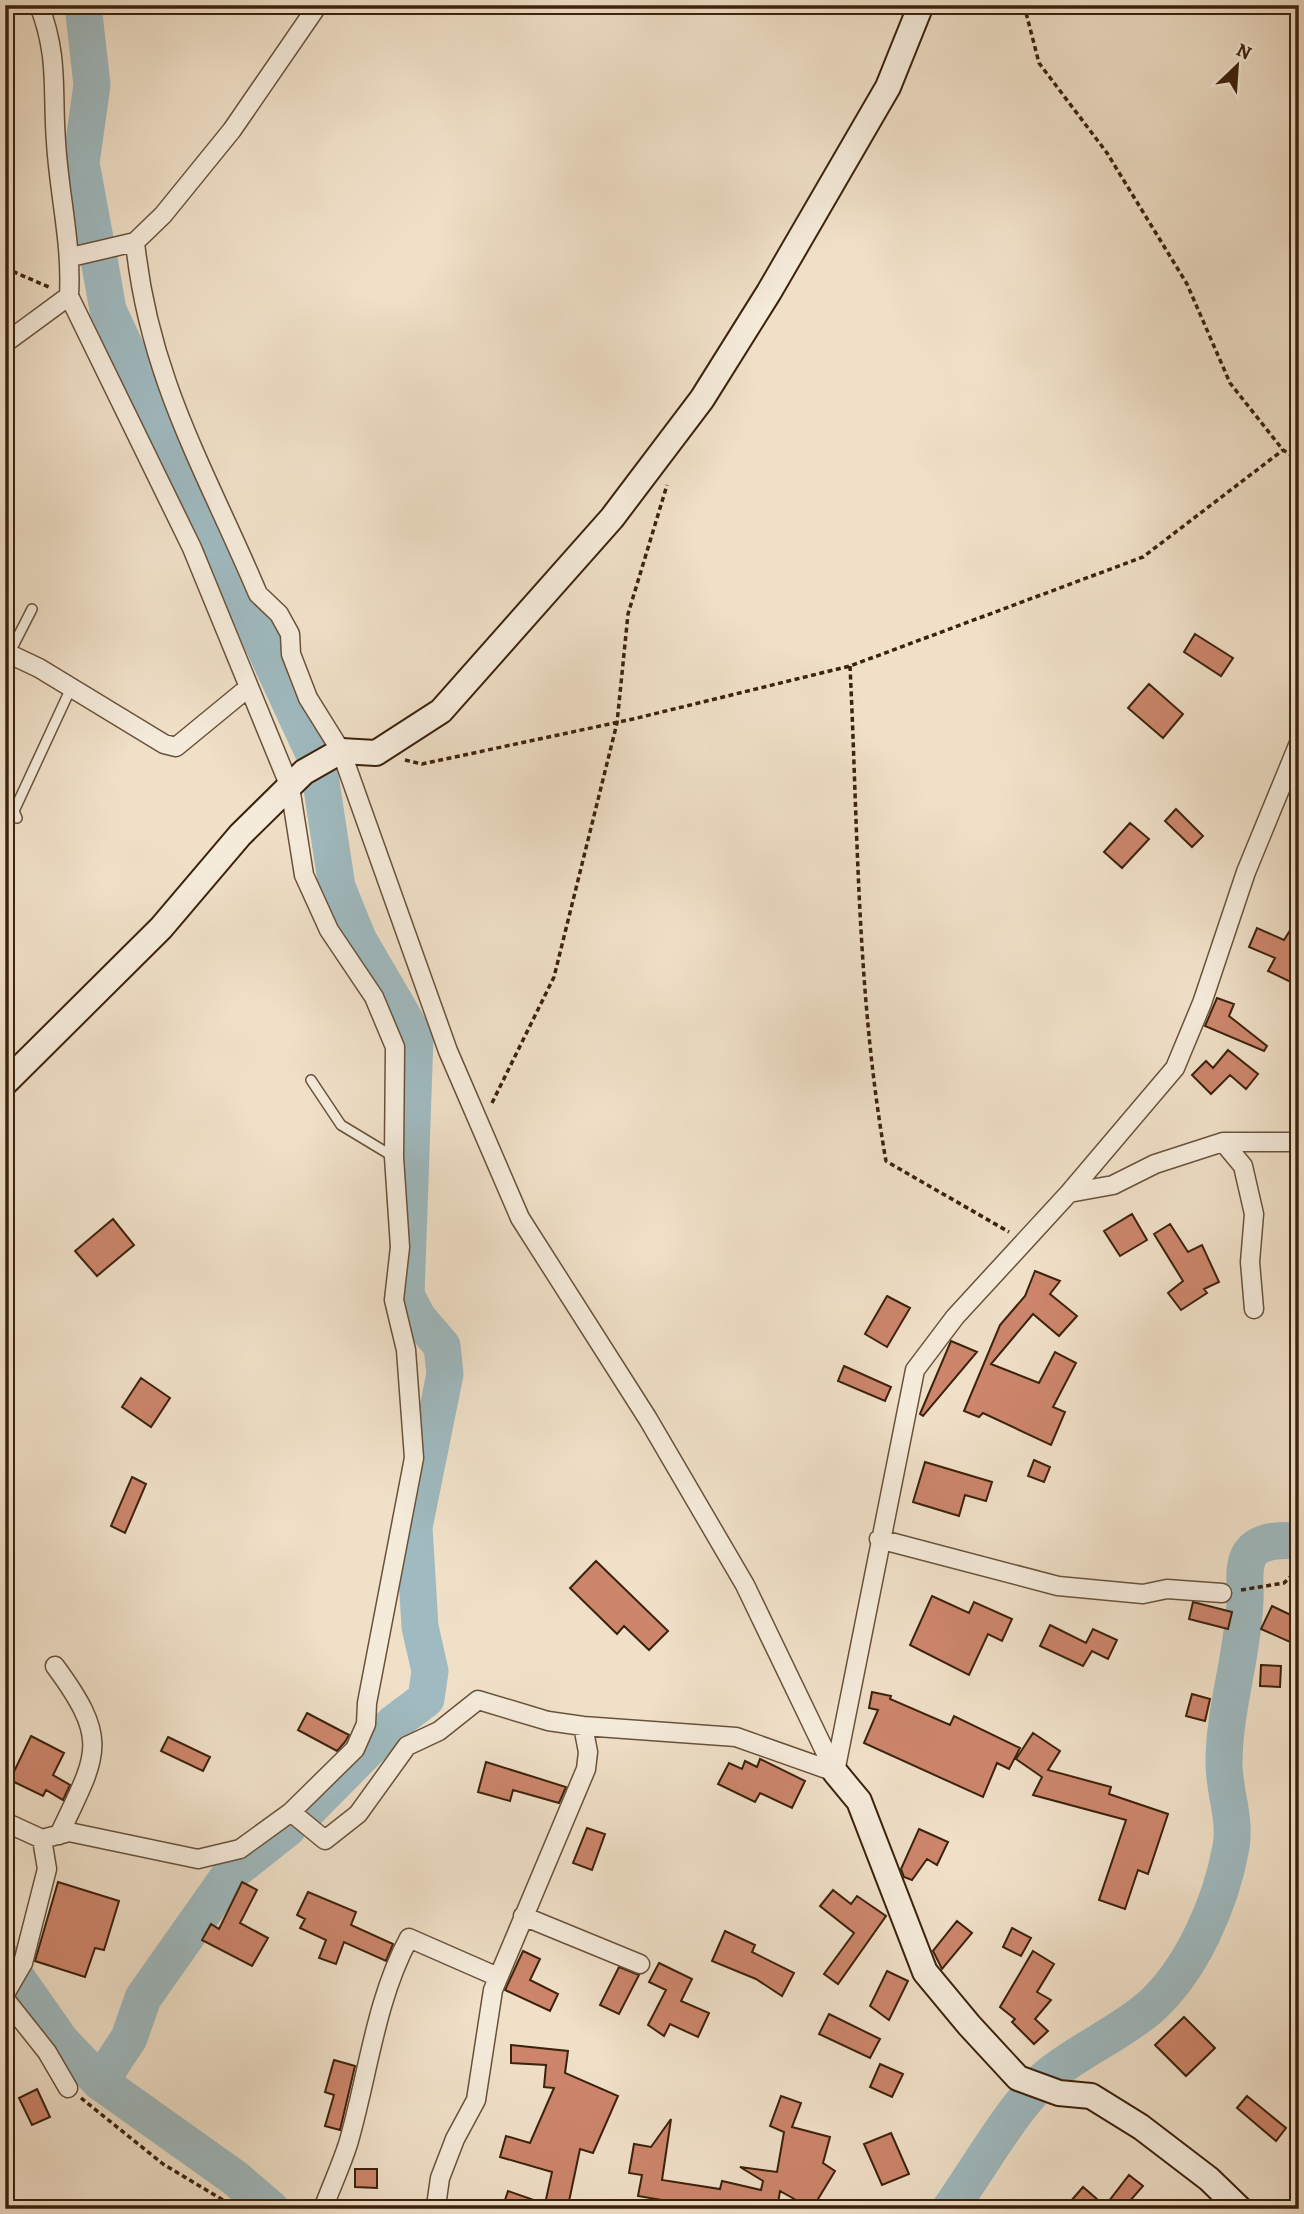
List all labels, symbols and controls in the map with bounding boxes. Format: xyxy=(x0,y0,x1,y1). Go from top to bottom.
north arrow xyxy=(1202,32,1272,102)
text: N xyxy=(1232,37,1256,66)

